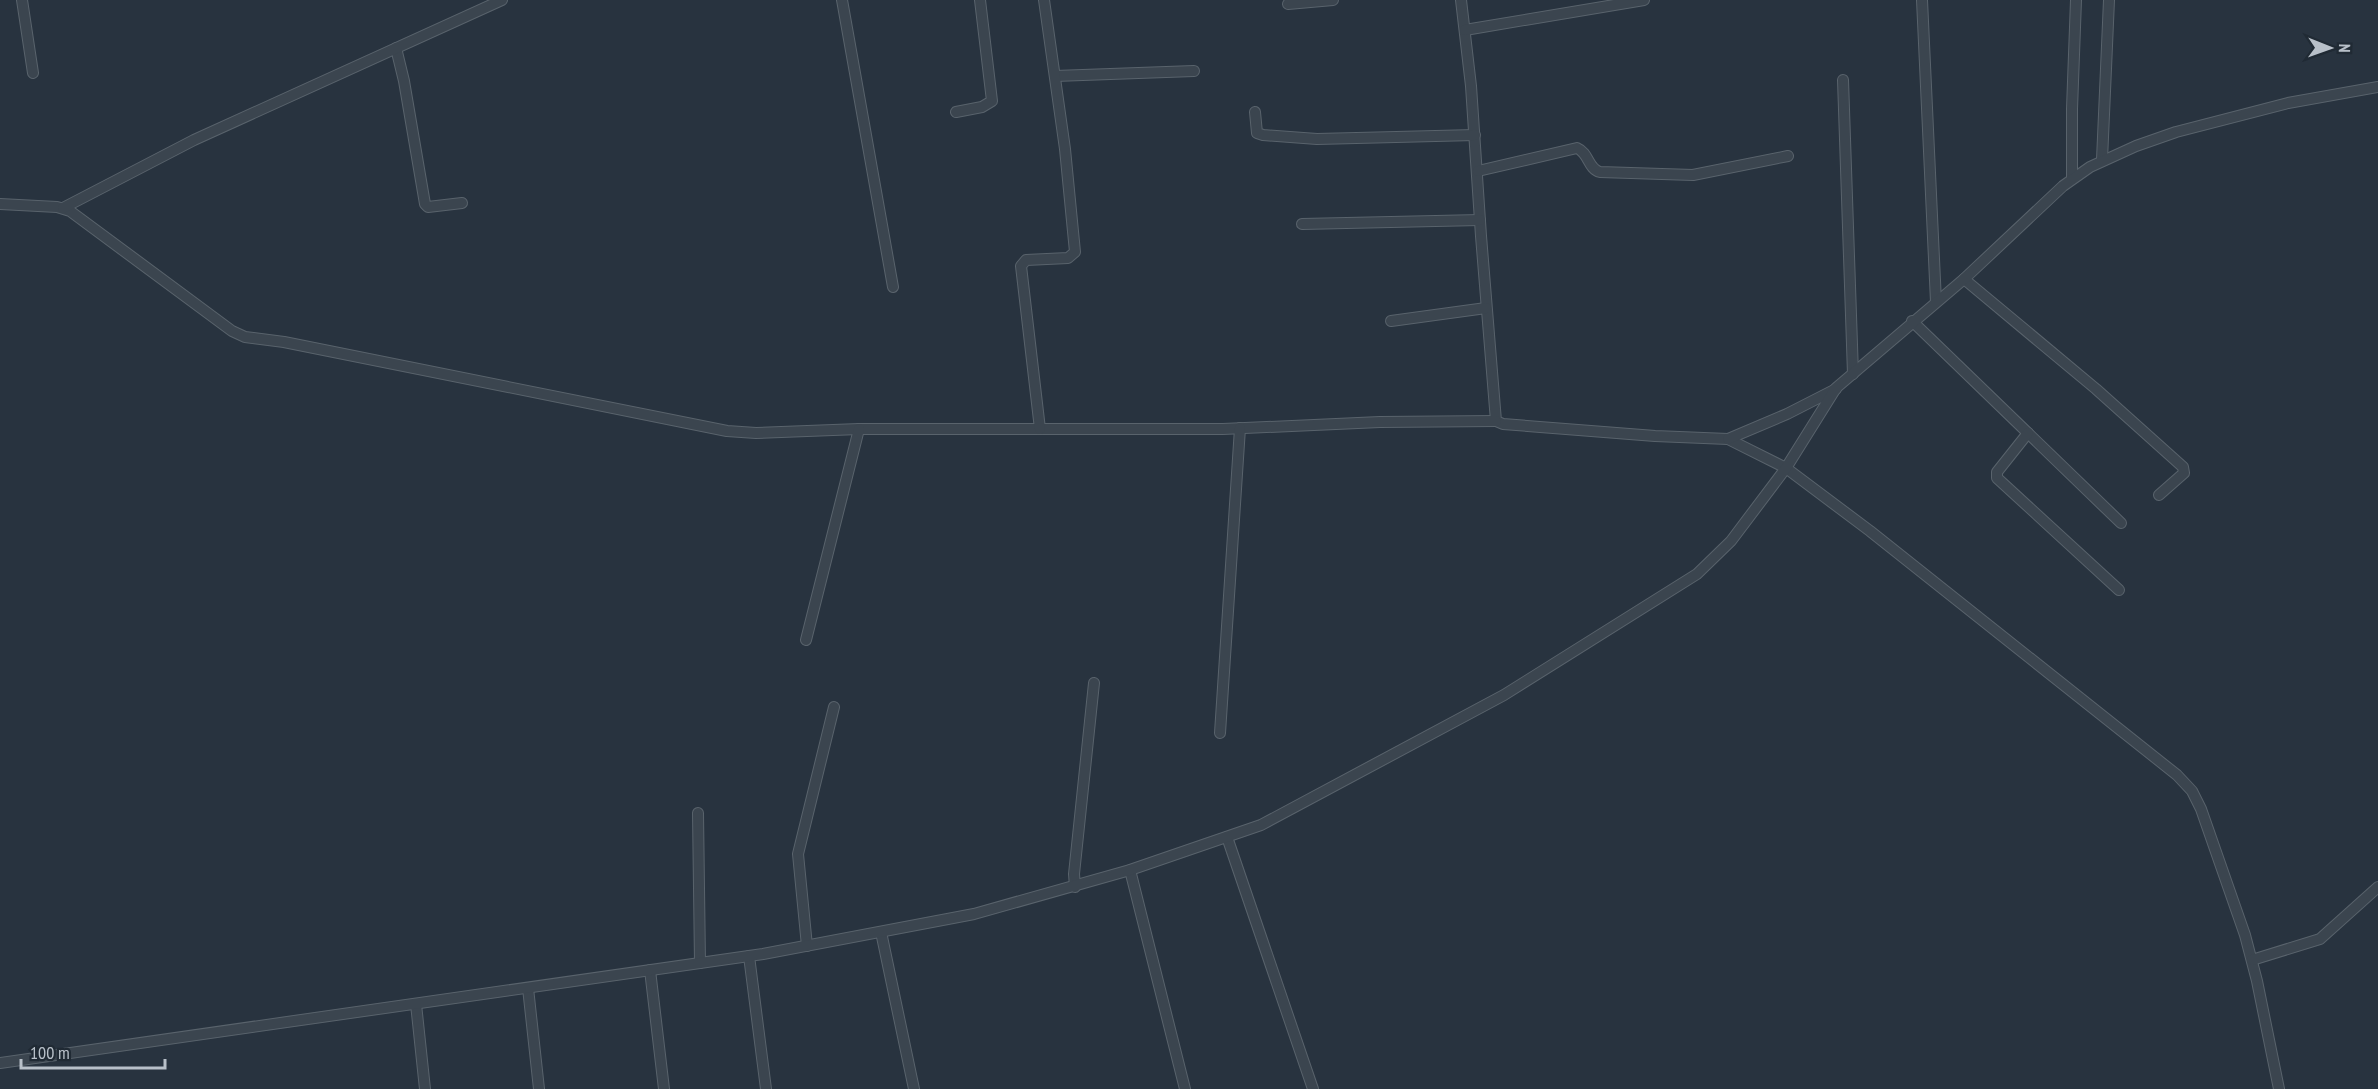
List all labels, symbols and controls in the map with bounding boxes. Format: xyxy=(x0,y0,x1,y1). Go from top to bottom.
north arrow xyxy=(2300,18,2360,78)
text: N xyxy=(2335,44,2355,53)
scale bar xyxy=(21,1032,165,1070)
text: 100 m xyxy=(30,1041,70,1064)

